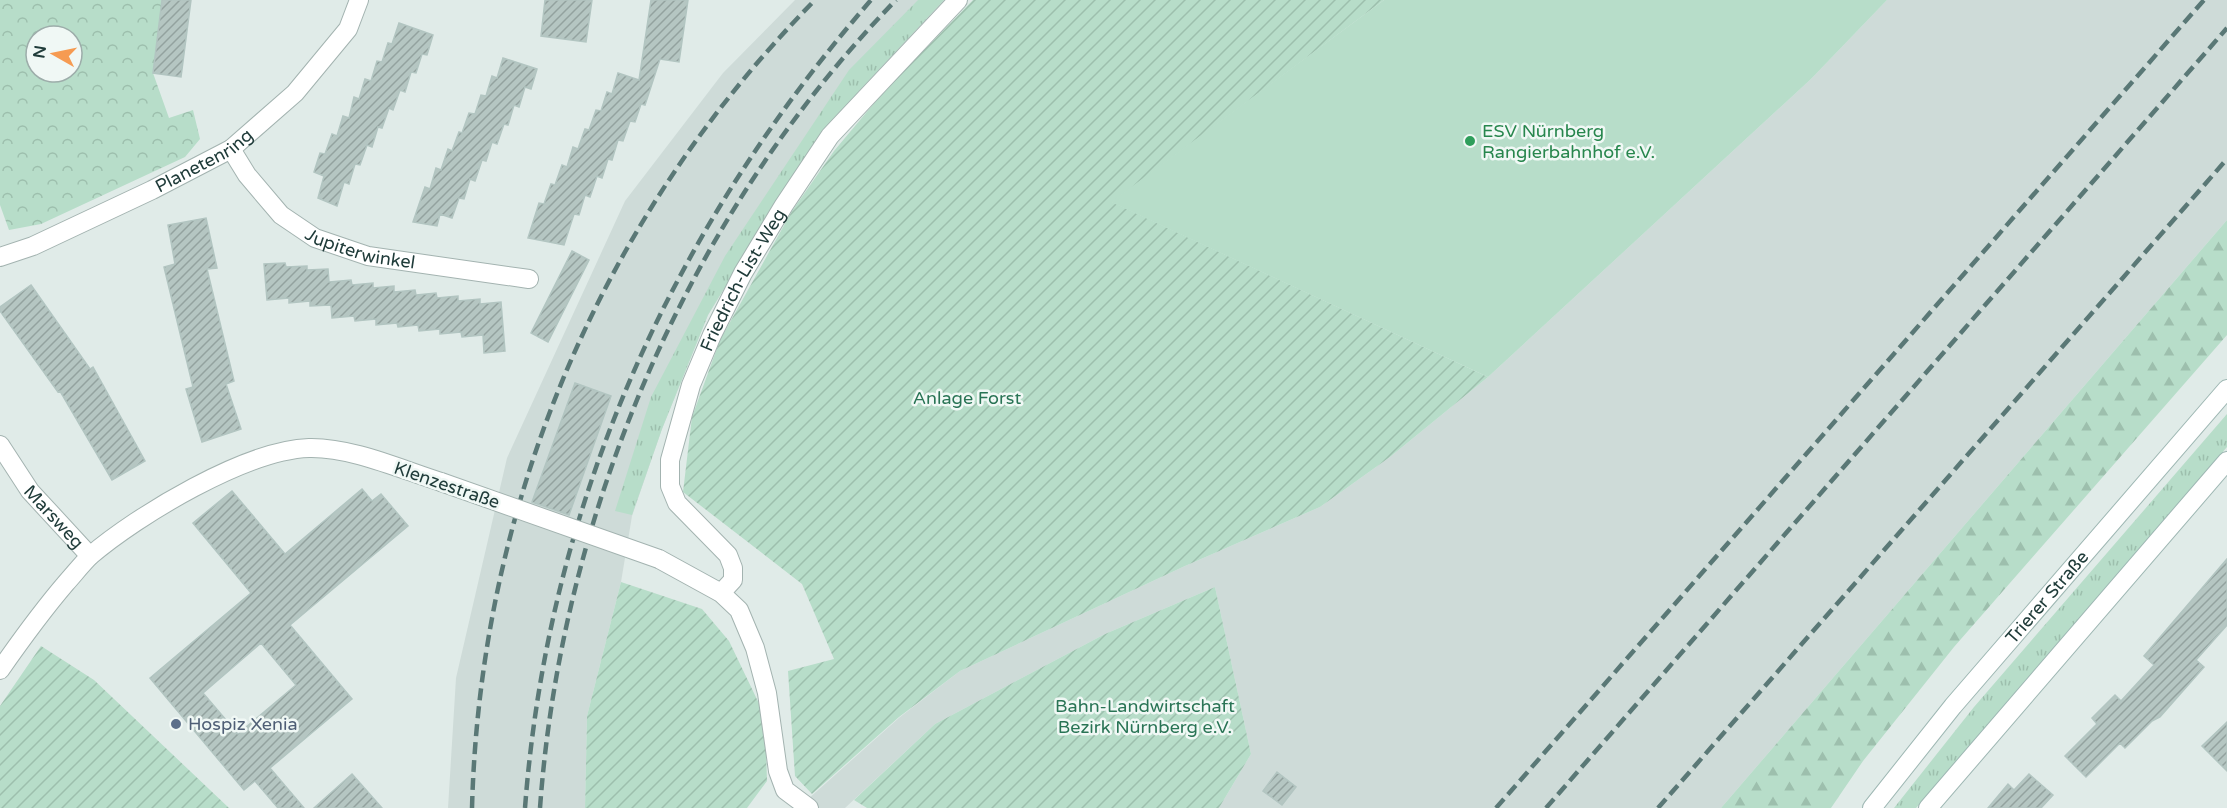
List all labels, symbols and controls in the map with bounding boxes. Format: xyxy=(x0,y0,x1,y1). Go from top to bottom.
north arrow xyxy=(24,24,84,84)
text: N xyxy=(29,44,51,60)
place label: ESV Nürnberg Rangierbahnhof e.V. xyxy=(1482,120,1655,163)
street label: Planetenring xyxy=(151,124,257,197)
marker: ESV Nürnberg Rangierbahnhof e.V. xyxy=(1463,134,1477,148)
street label: Friedrich-List-Weg xyxy=(695,204,790,355)
street label: Jupiterwinkel xyxy=(301,223,417,274)
park label: Anlage Forst xyxy=(913,387,1021,409)
street label: Klenzestraße xyxy=(391,457,503,513)
street label: Marsweg xyxy=(19,480,89,553)
street label: Trierer Straße xyxy=(2001,546,2093,648)
park label: Bahn-Landwirtschaft Bezirk Nürnberg e.V. xyxy=(1055,695,1235,738)
place label: Hospiz Xenia xyxy=(188,713,298,735)
marker: Hospiz Xenia xyxy=(169,717,183,731)

